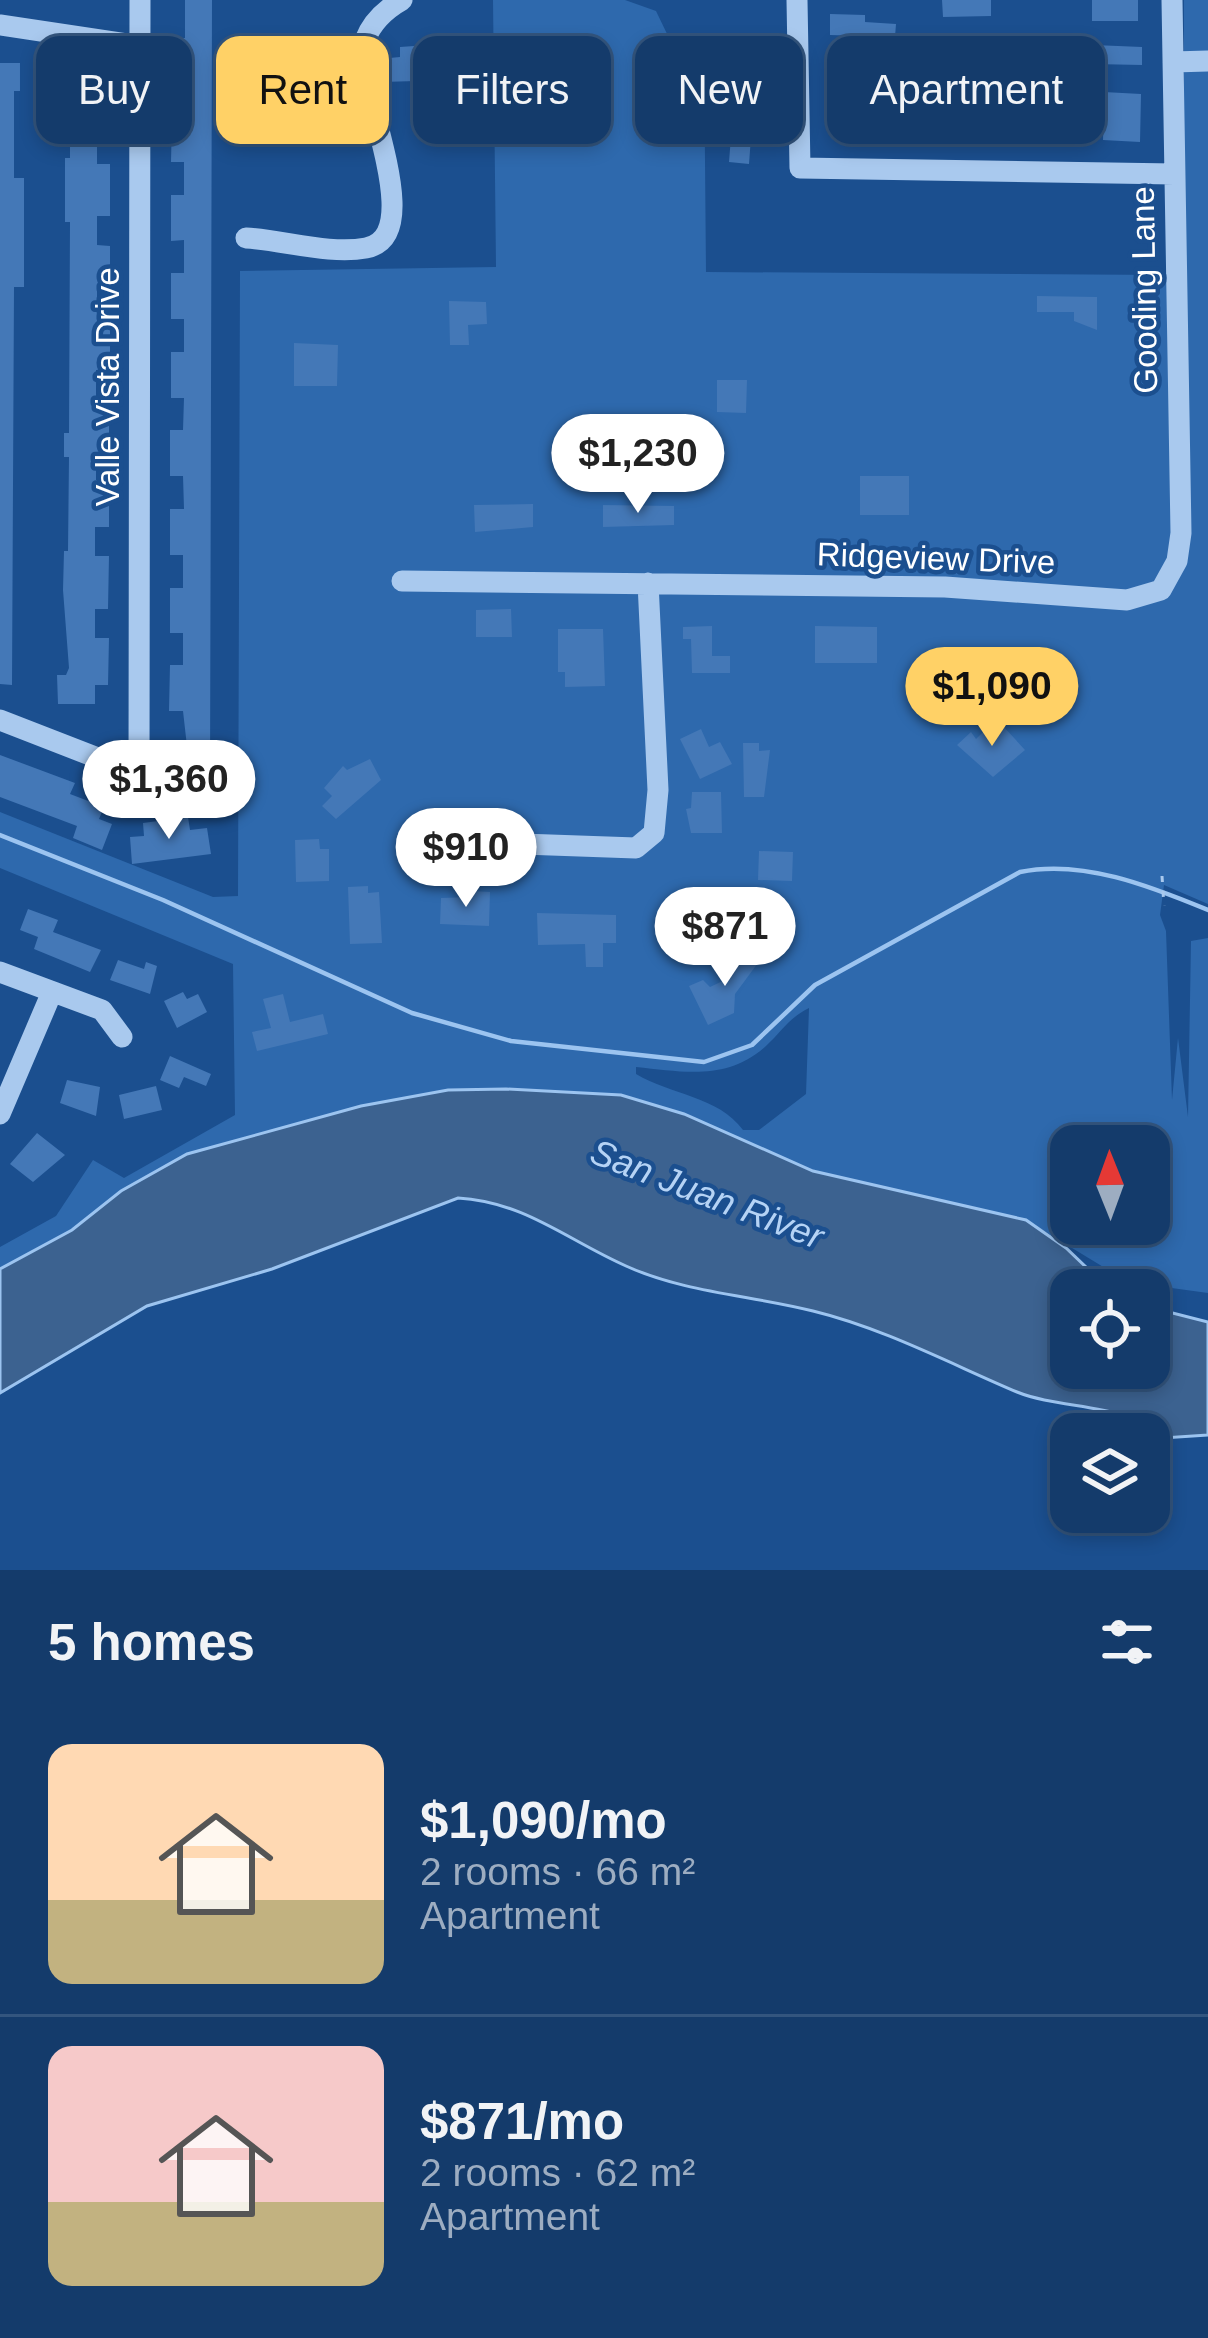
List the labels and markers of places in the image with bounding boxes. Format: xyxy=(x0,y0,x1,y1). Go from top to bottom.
pin: $1,230 xyxy=(540,414,736,516)
pin: $1,090 xyxy=(894,647,1090,749)
pin: $1,360 xyxy=(71,740,267,842)
pin: $910 xyxy=(395,808,537,910)
pin: $871 xyxy=(654,887,796,989)

